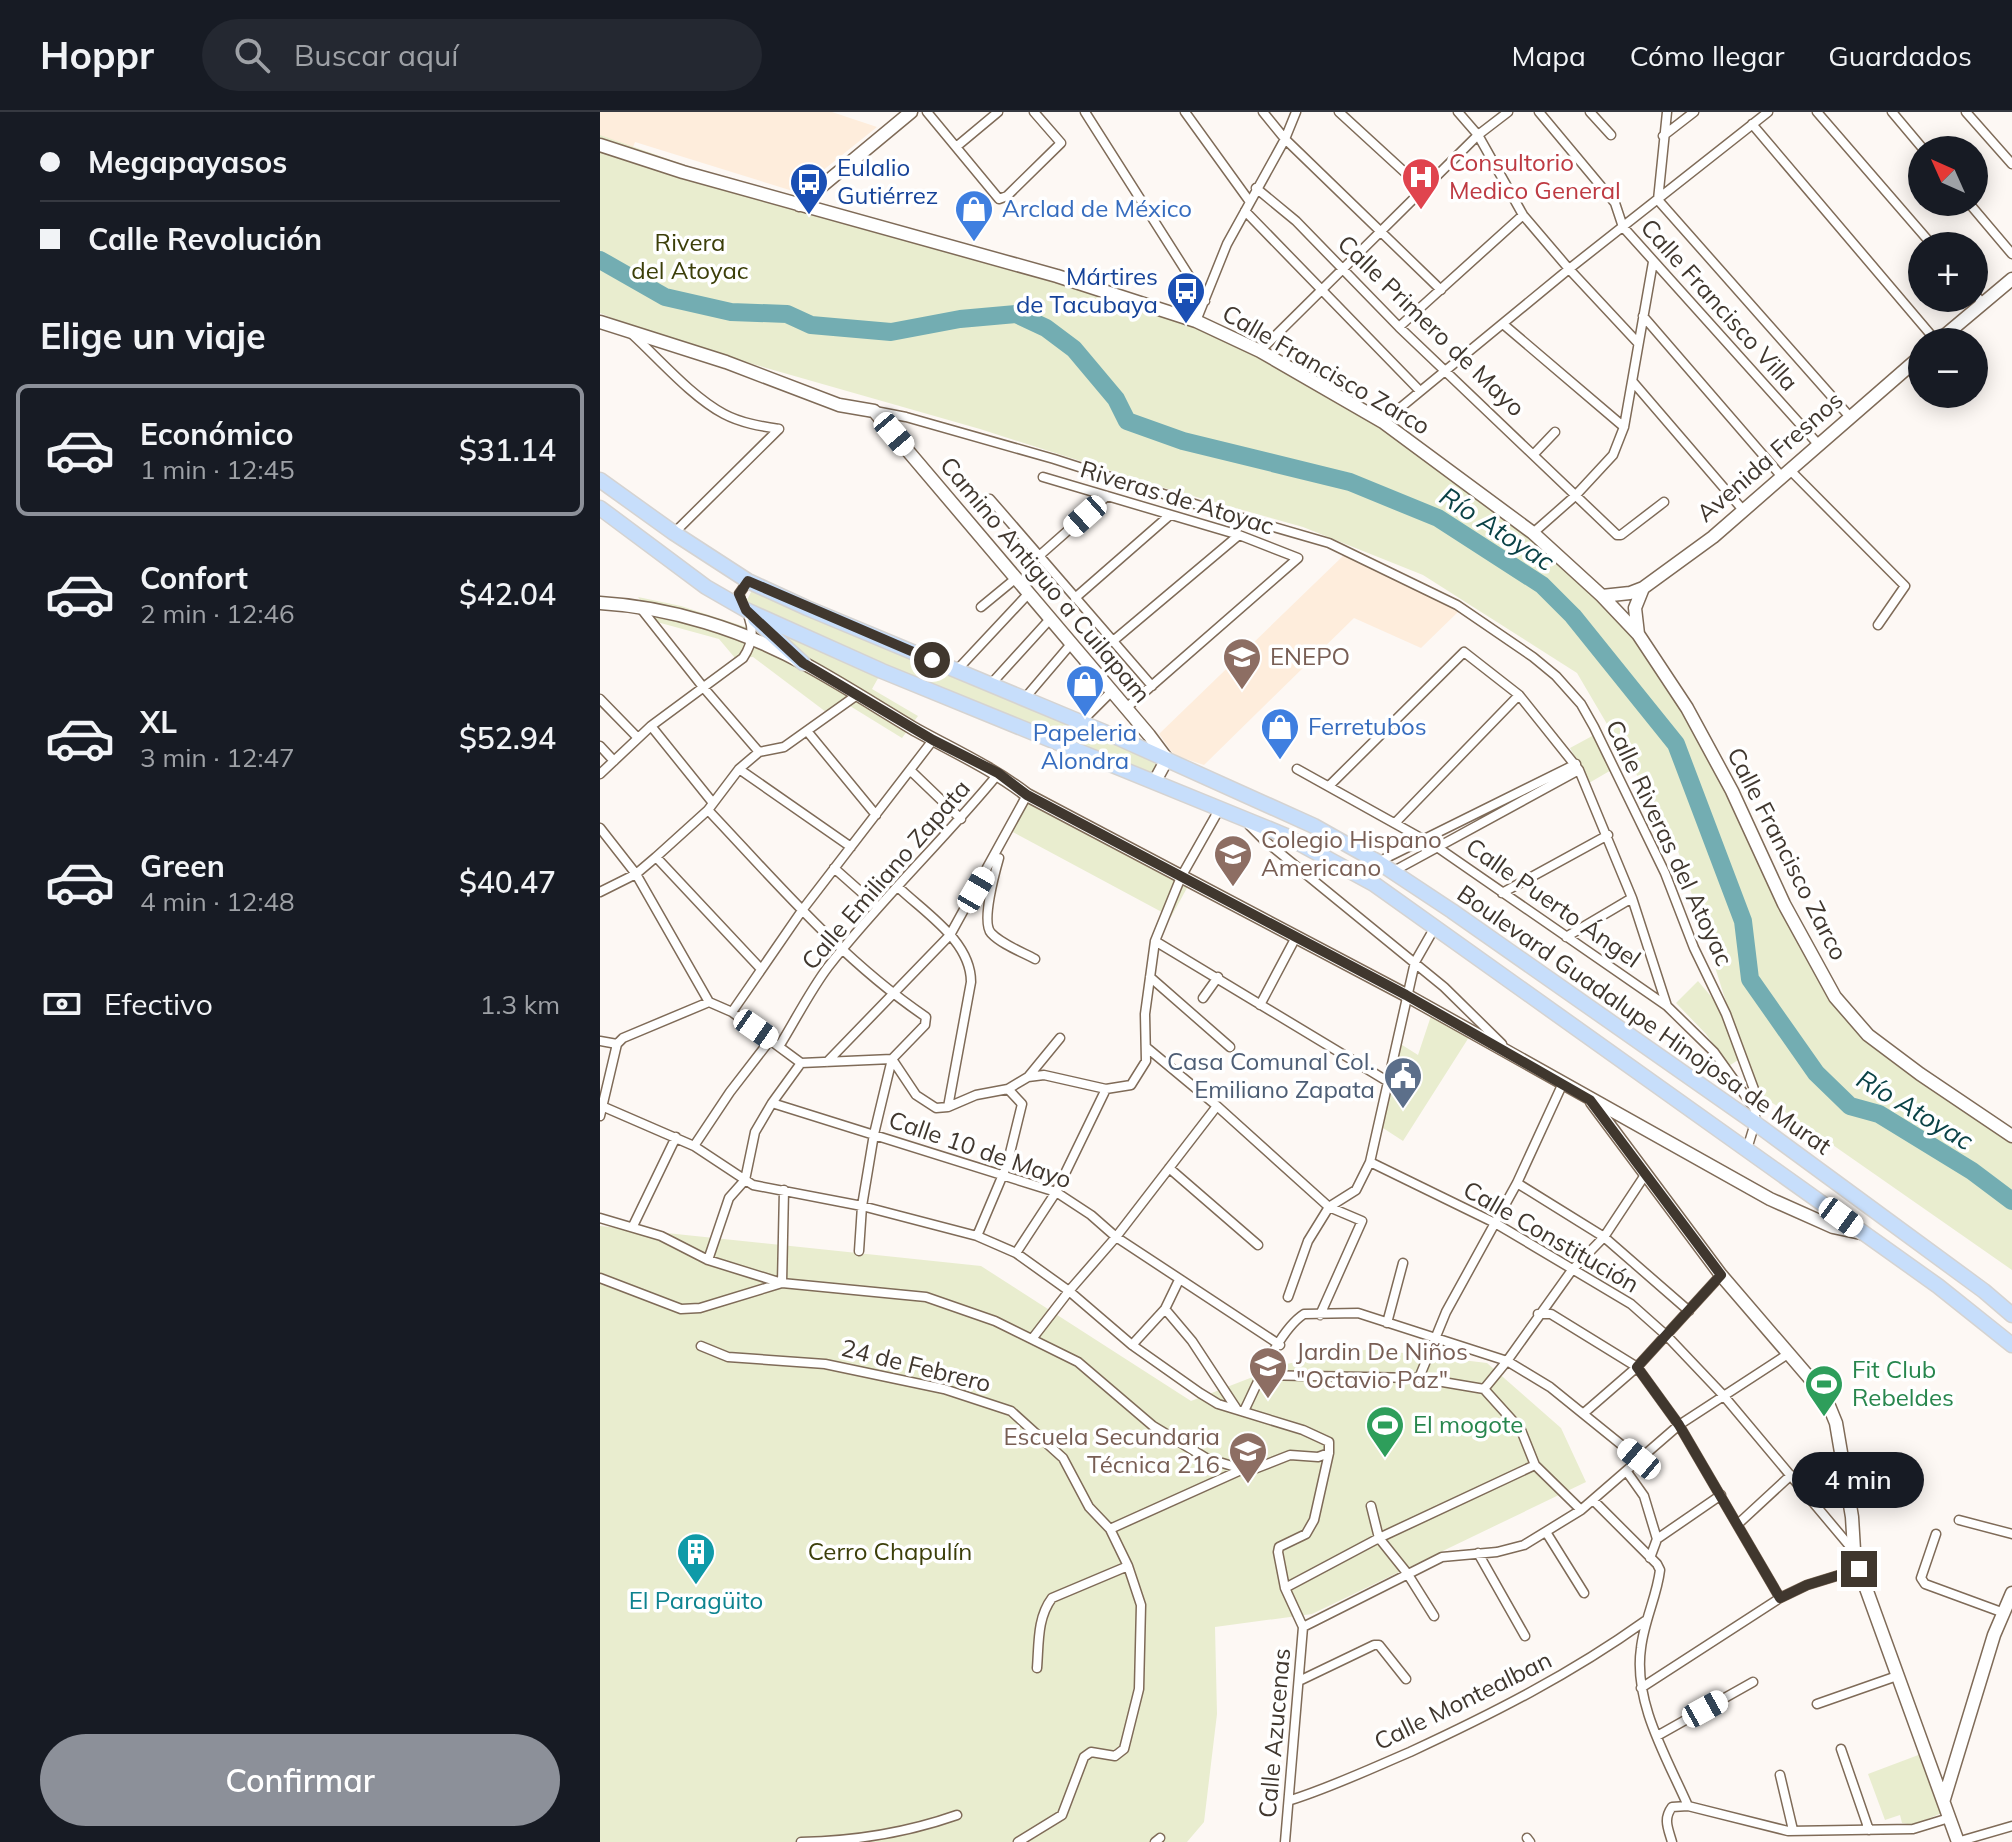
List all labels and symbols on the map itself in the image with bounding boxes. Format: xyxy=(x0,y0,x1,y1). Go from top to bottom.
north arrow xyxy=(1908,136,1988,216)
place label: Consultorio Medico General xyxy=(1449,147,1621,205)
place label: Eulalio Gutiérrez xyxy=(837,152,938,210)
hospital icon: Consultorio Medico General xyxy=(1400,156,1442,211)
bus stop icon: Eulalio Gutiérrez xyxy=(788,161,830,216)
shop icon: Arclad de México xyxy=(953,188,995,243)
place label: Arclad de México xyxy=(1002,193,1192,223)
street label: Calle Francisco Villa xyxy=(1635,212,1805,396)
park label: Rivera del Atoyac xyxy=(631,227,749,285)
street label: Calle Primero de Mayo xyxy=(1332,228,1531,422)
place label: Mártires de Tacubaya xyxy=(1016,261,1158,319)
bus stop icon: Mártires de Tacubaya xyxy=(1165,270,1207,325)
street label: Calle Francisco Zarco xyxy=(1217,297,1436,441)
street label: Avenida Fresnos xyxy=(1690,385,1849,528)
car xyxy=(869,408,919,460)
street label: Camino Antiguo a Cuilapam xyxy=(934,450,1157,708)
street label: Riveras de Atoyac xyxy=(1077,453,1278,541)
water label: Río Atoyac xyxy=(1434,479,1561,578)
car xyxy=(1059,491,1111,541)
school or university icon: ENEPO xyxy=(1221,636,1263,691)
place label: ENEPO xyxy=(1270,641,1350,671)
route start xyxy=(914,642,950,678)
shop icon: Papeleria Alondra xyxy=(1064,663,1106,718)
shop icon: Ferretubos xyxy=(1259,706,1301,761)
place label: Ferretubos xyxy=(1308,711,1427,741)
street label: Calle Riveras del Atoyac xyxy=(1600,715,1740,970)
place label: Papeleria Alondra xyxy=(1033,717,1137,775)
street label: Calle Francisco Zarco xyxy=(1721,742,1855,965)
street label: Calle Emiliano Zapata xyxy=(795,773,976,975)
place label: Colegio Hispano Americano xyxy=(1261,824,1442,882)
street label: Calle Puerto Ángel xyxy=(1461,831,1647,974)
school or university icon: Colegio Hispano Americano xyxy=(1212,833,1254,888)
car xyxy=(954,863,998,917)
street label: Boulevard Guadalupe Hinojosa de Murat xyxy=(1452,878,1837,1160)
car xyxy=(729,1005,783,1053)
place label: Casa Comunal Col. Emiliano Zapata xyxy=(1167,1046,1375,1104)
public building icon: Casa Comunal Col. Emiliano Zapata xyxy=(1382,1055,1424,1110)
water label: Río Atoyac xyxy=(1851,1062,1980,1157)
street label: Calle 10 de Mayo xyxy=(885,1104,1076,1194)
street label: Calle Constitución xyxy=(1458,1174,1645,1299)
car xyxy=(1815,1193,1867,1241)
street label: 24 de Febrero xyxy=(838,1332,994,1398)
place label: Jardin De Niños "Octavio Paz" xyxy=(1296,1336,1468,1394)
school or university icon: Jardin De Niños "Octavio Paz" xyxy=(1247,1345,1289,1400)
place label: Fit Club Rebeldes xyxy=(1852,1354,1954,1412)
sports icon: Fit Club Rebeldes xyxy=(1803,1363,1845,1418)
sports icon: El mogote xyxy=(1364,1404,1406,1459)
place label: El mogote xyxy=(1413,1409,1523,1439)
place label: Escuela Secundaria Técnica 216 xyxy=(1004,1421,1220,1479)
school or university icon: Escuela Secundaria Técnica 216 xyxy=(1227,1430,1269,1485)
car xyxy=(1613,1434,1665,1484)
callout: 4 min xyxy=(1793,1453,1925,1509)
building icon: El Paragüito xyxy=(675,1531,717,1586)
park label: Cerro Chapulín xyxy=(808,1536,972,1566)
route end xyxy=(1841,1551,1877,1587)
place label: El Paragüito xyxy=(629,1585,763,1615)
street label: Calle Montealban xyxy=(1369,1644,1556,1756)
street label: Calle Azucenas xyxy=(1252,1647,1296,1819)
car xyxy=(1678,1687,1732,1731)

